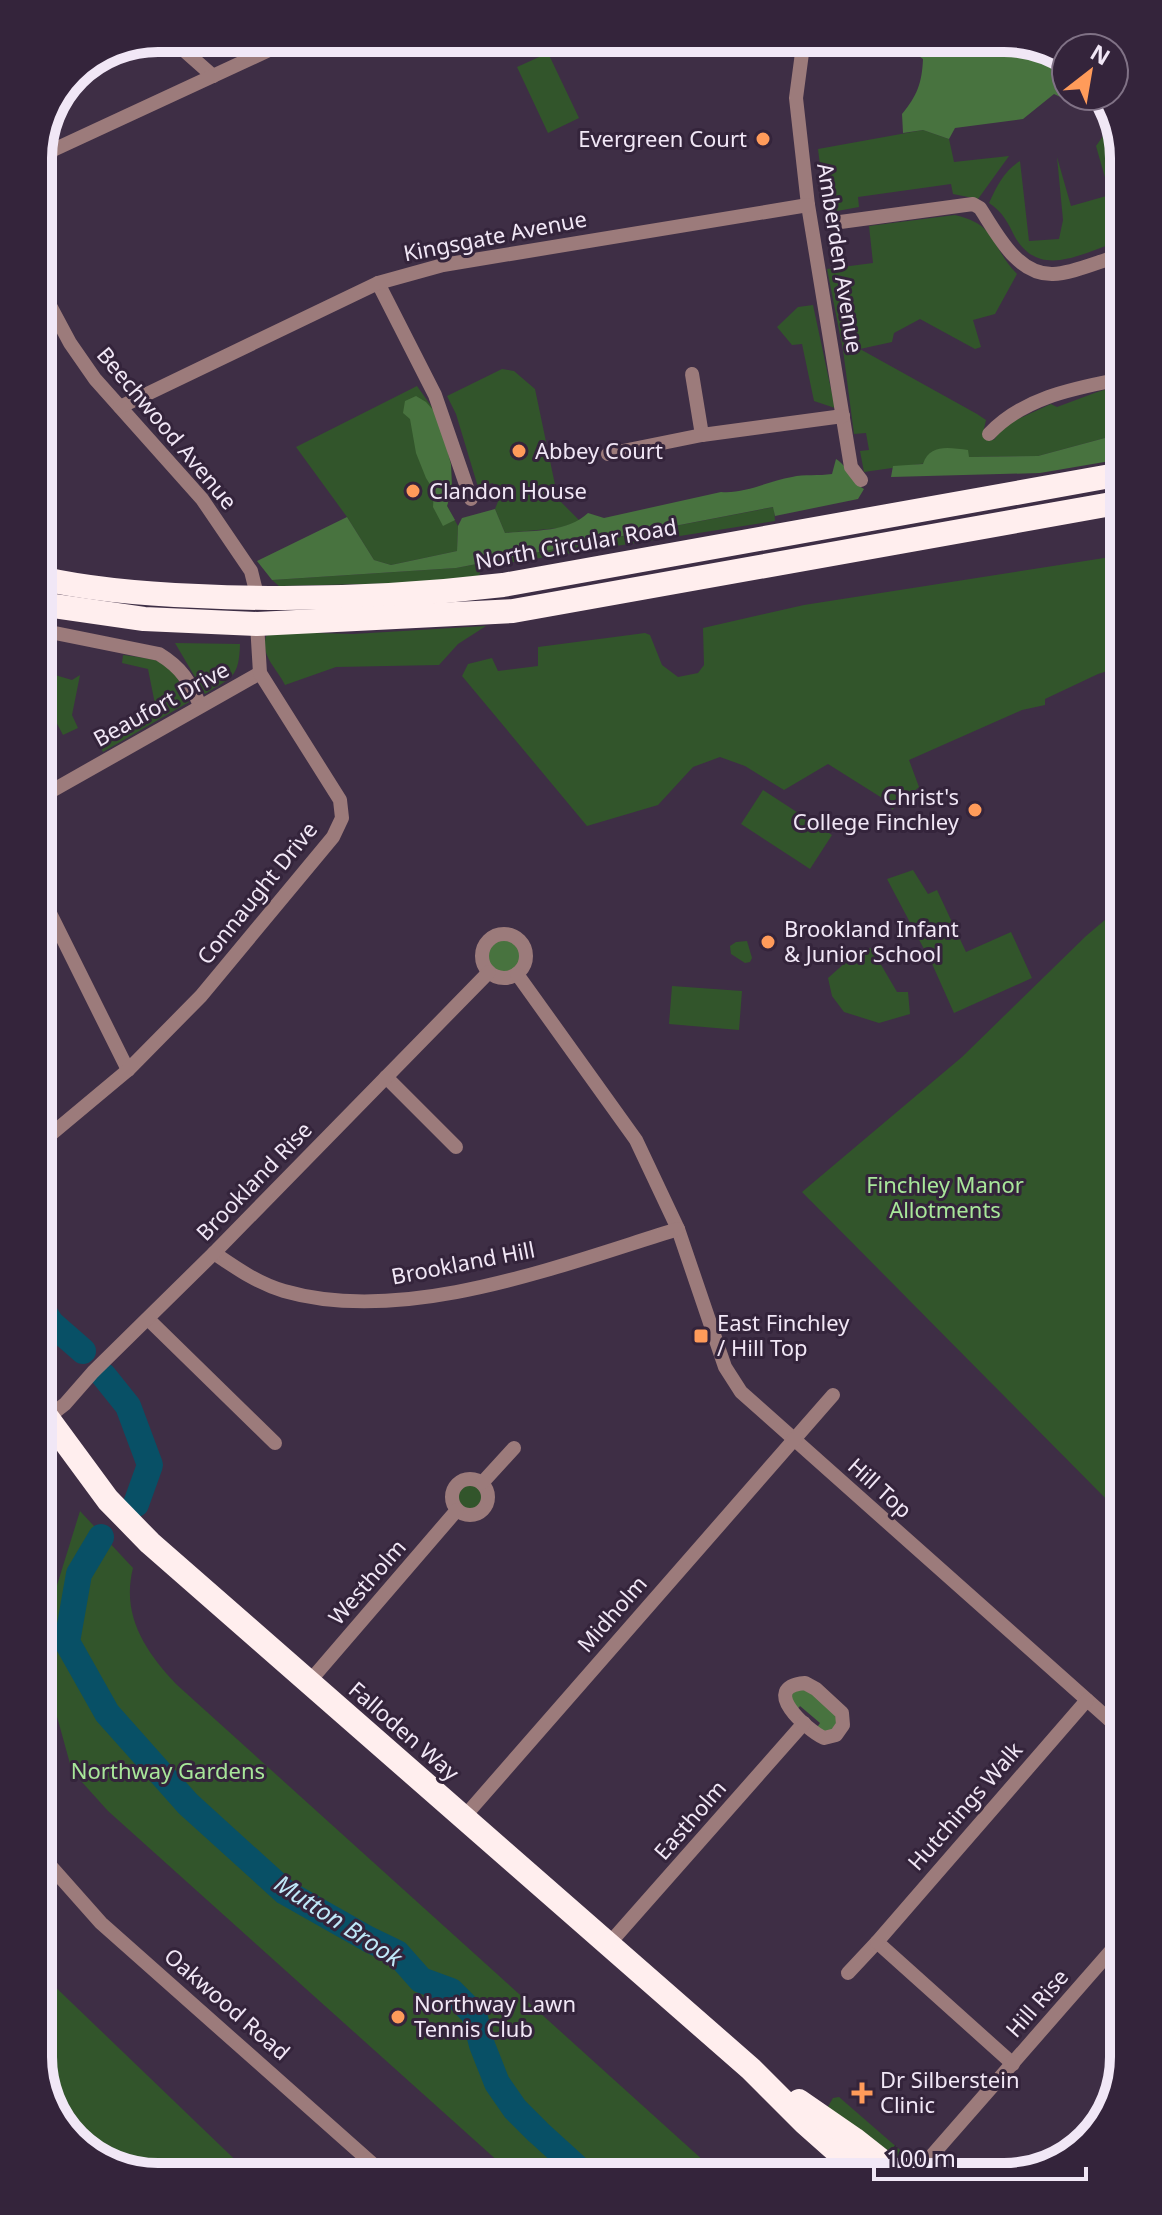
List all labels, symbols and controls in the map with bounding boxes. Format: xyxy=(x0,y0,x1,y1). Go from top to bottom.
north arrow xyxy=(1050,32,1130,112)
text: N xyxy=(1085,37,1116,71)
place label: Evergreen Court xyxy=(578,123,747,153)
marker: Evergreen Court xyxy=(754,130,772,148)
street label: Amberden Avenue xyxy=(811,161,871,355)
street label: Kingsgate Avenue xyxy=(401,203,589,268)
street label: Beechwood Avenue xyxy=(91,340,245,515)
place label: Abbey Court xyxy=(535,435,663,465)
marker: Abbey Court xyxy=(510,442,528,460)
place label: Clandon House xyxy=(429,475,587,505)
marker: Clandon House xyxy=(404,482,422,500)
street label: North Circular Road xyxy=(473,510,679,576)
street label: Beaufort Drive xyxy=(87,653,234,753)
place label: Christ's College Finchley xyxy=(793,781,960,836)
marker: Christ's College Finchley xyxy=(966,801,984,819)
street label: Connaught Drive xyxy=(189,815,323,970)
place label: Brookland Infant & Junior School xyxy=(784,913,959,968)
marker: Brookland Infant & Junior School xyxy=(759,933,777,951)
street label: Brookland Rise xyxy=(189,1114,318,1246)
park label: Finchley Manor Allotments xyxy=(866,1169,1024,1224)
street label: Brookland Hill xyxy=(389,1233,537,1291)
place label: East Finchley / Hill Top xyxy=(717,1307,850,1362)
marker: East Finchley / Hill Top xyxy=(692,1327,710,1345)
street label: Hill Top xyxy=(842,1450,919,1524)
street label: Westholm xyxy=(321,1532,412,1630)
street label: Midholm xyxy=(570,1569,653,1658)
street label: Falloden Way xyxy=(343,1674,467,1787)
street label: Hutchings Walk xyxy=(900,1735,1028,1876)
park label: Northway Gardens xyxy=(71,1755,265,1785)
street label: Eastholm xyxy=(646,1773,732,1865)
water label: Mutton Brook xyxy=(269,1866,410,1974)
street label: Oakwood Road xyxy=(158,1940,297,2066)
street label: Hill Rise xyxy=(998,1962,1074,2043)
place label: Northway Lawn Tennis Club xyxy=(414,1988,576,2043)
marker: Northway Lawn Tennis Club xyxy=(389,2008,407,2026)
place label: Dr Silberstein Clinic xyxy=(880,2064,1019,2119)
marker: Dr Silberstein Clinic xyxy=(851,2082,873,2104)
scale bar xyxy=(874,2131,1086,2181)
text: 100 m xyxy=(886,2141,956,2174)

